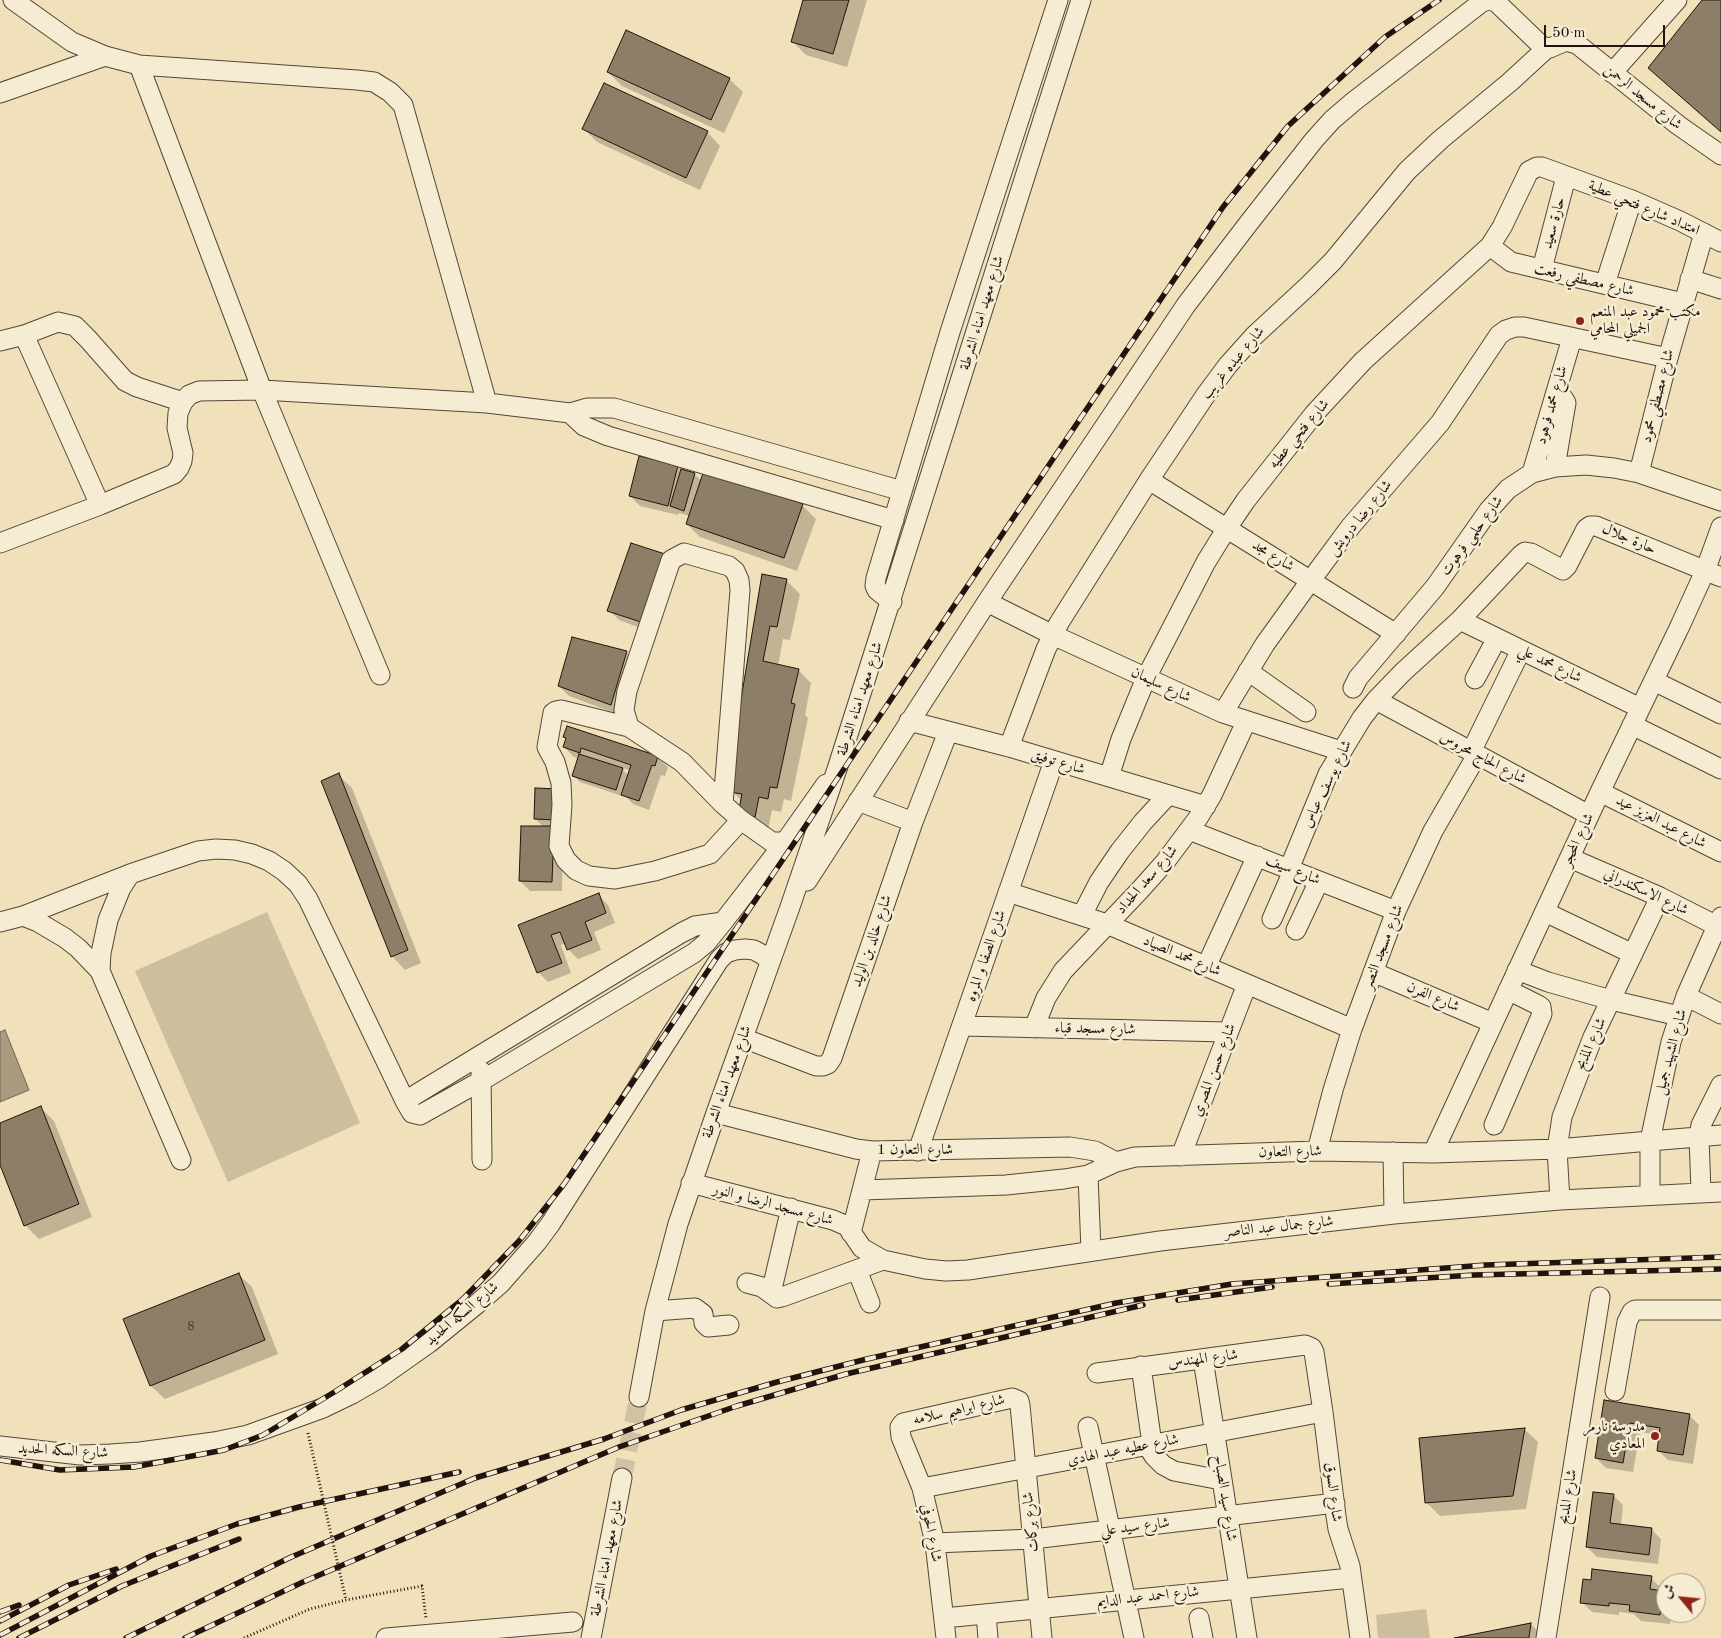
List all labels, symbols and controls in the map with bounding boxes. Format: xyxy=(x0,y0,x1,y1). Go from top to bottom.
scale bar xyxy=(1546,15,1667,47)
text: 50 m xyxy=(1552,26,1586,41)
street label: شارع مسجد الرحمن xyxy=(1600,60,1686,134)
street label: امتداد شارع فتحي عطية xyxy=(1586,176,1702,240)
street label: حارة سعيد xyxy=(1538,195,1570,251)
street label: شارع معهد امناء الشرطة xyxy=(956,254,1008,372)
street label: شارع مصطفي رفعت xyxy=(1532,260,1636,300)
place label: مكتب محمود عبد المنعم الجميلي المحامي xyxy=(1590,303,1700,338)
marker: مكتب محمود عبد المنعم الجميلي المحامي xyxy=(1574,315,1586,327)
street label: شارع عبده غريب xyxy=(1197,323,1269,403)
street label: شارع مصطفي محمود xyxy=(1638,347,1678,445)
street label: شارع محمد فرهود xyxy=(1532,364,1572,446)
street label: شارع فتحي عطيه xyxy=(1265,396,1333,472)
street label: شارع رضا درويش xyxy=(1324,477,1396,559)
street label: شارع حلمي فرهوت xyxy=(1437,492,1507,580)
street label: حارة جلال xyxy=(1599,520,1659,558)
street label: شارع مجد xyxy=(1249,536,1297,576)
street label: شارع معهد امناء الشرطة xyxy=(833,640,887,758)
street label: شارع محمد علي xyxy=(1515,641,1585,687)
street label: شارع سليمان xyxy=(1128,663,1194,707)
street label: شارع الحاج محروس xyxy=(1437,728,1529,788)
street label: شارع يوسف عباس xyxy=(1298,737,1356,831)
street label: شارع توفيق xyxy=(1029,745,1087,779)
street label: شارع عبد العزيز عيد xyxy=(1613,791,1709,853)
street label: شارع المحجر xyxy=(1558,810,1598,870)
street label: شارع سعد الحداد xyxy=(1112,842,1182,918)
street label: شارع سيف xyxy=(1263,851,1323,889)
street label: شارع الاسكندراني xyxy=(1601,865,1691,919)
street label: شارع خالد بن الوليد xyxy=(848,893,896,989)
street label: شارع مسجد النصر xyxy=(1359,902,1407,992)
street label: شارع الصفا و المروه xyxy=(962,908,1010,1004)
street label: شارع محمد الصياد xyxy=(1140,931,1224,981)
street label: شارع الفرن xyxy=(1404,978,1462,1016)
street label: شارع الشهيد جميل xyxy=(1651,1007,1691,1097)
street label: شارع المذبح xyxy=(1571,1015,1611,1073)
street label: شارع مسجد قباء xyxy=(1054,1019,1136,1039)
street label: شارع حسن المصري xyxy=(1188,1021,1240,1119)
street label: شارع معهد امناء الشرطة xyxy=(698,1023,756,1141)
street label: شارع التعاون 1 xyxy=(877,1141,953,1159)
street label: شارع التعاون xyxy=(1258,1142,1322,1162)
street label: شارع مسجد الرضا و النور xyxy=(711,1180,835,1230)
street label: شارع جمال عبد الناصر xyxy=(1224,1212,1334,1242)
street label: شارع السكه الحديد xyxy=(422,1278,502,1350)
house number: 8 xyxy=(188,1320,194,1334)
street label: شارع المهندس xyxy=(1167,1346,1239,1372)
street label: شارع ابراهيم سلامه xyxy=(911,1391,1007,1429)
place label: مدرسة نارمر المعادي xyxy=(1583,1418,1645,1453)
street label: شارع عطيه عبد الهادي xyxy=(1066,1430,1180,1470)
marker: مدرسة نارمر المعادي xyxy=(1649,1430,1661,1442)
street label: شارع السكه الحديد xyxy=(17,1440,109,1462)
street label: شارع سيد الصباح xyxy=(1209,1453,1241,1543)
street label: شارع السوق xyxy=(1320,1461,1346,1523)
street label: شارع المدبح xyxy=(1555,1468,1581,1526)
street label: شارع بركات xyxy=(1019,1491,1043,1553)
street label: شارع معهد امناء الشرطة xyxy=(587,1498,627,1618)
street label: شارع الحوفي xyxy=(917,1502,945,1564)
street label: شارع سيد علي xyxy=(1099,1514,1171,1540)
north arrow xyxy=(1656,1573,1706,1623)
text: ش xyxy=(1659,1582,1678,1601)
street label: شارع احمد عبد الدايم xyxy=(1096,1583,1200,1611)

